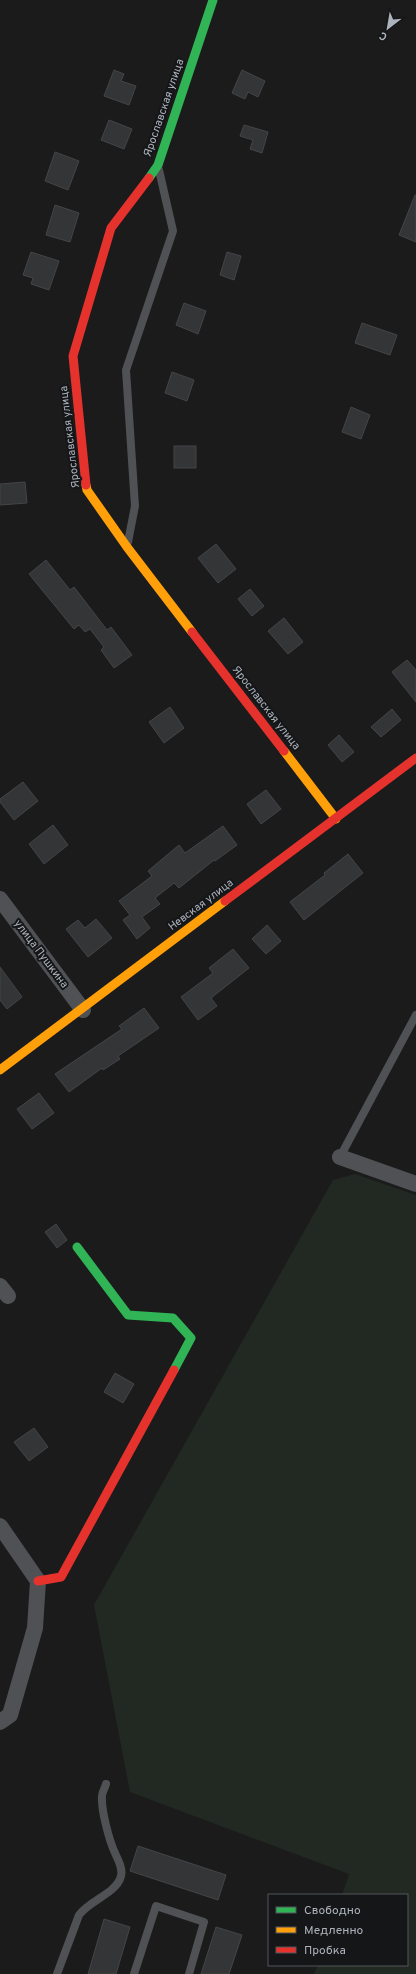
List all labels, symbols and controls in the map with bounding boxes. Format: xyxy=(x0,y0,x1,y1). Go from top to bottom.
north arrow xyxy=(368,8,408,48)
text: С xyxy=(377,28,390,44)
street label: Ярославская улица xyxy=(141,57,187,159)
street label: Ярославская улица xyxy=(57,385,83,489)
street label: Ярославская улица xyxy=(229,663,303,753)
street label: Невская улица xyxy=(166,876,236,934)
street label: улица Пушкина xyxy=(11,917,71,991)
legend xyxy=(268,1894,408,1966)
text: Свободно xyxy=(304,1903,361,1919)
text: Медленно xyxy=(304,1923,364,1939)
text: Пробка xyxy=(304,1943,346,1959)

